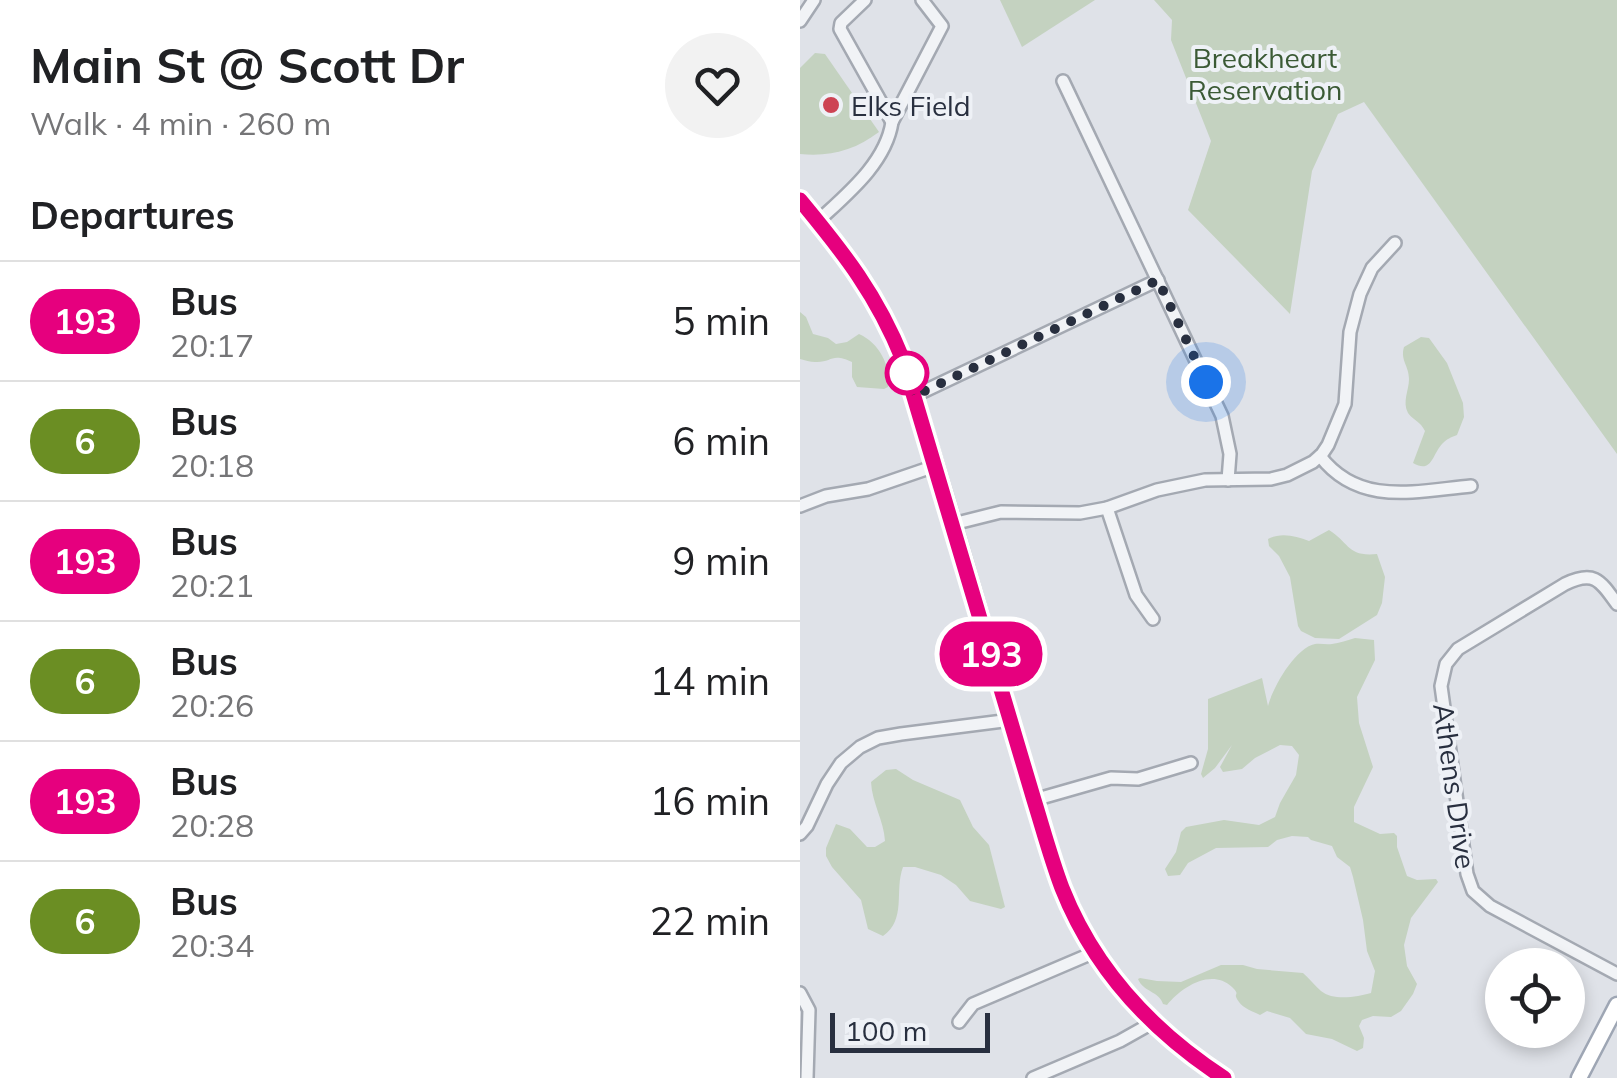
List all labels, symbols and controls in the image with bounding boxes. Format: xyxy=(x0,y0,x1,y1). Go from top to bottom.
button: heart xyxy=(665,33,770,138)
text: Main St @ Scott Dr xyxy=(30,35,464,95)
park label: Breakheart Reservation xyxy=(1188,40,1342,107)
place label: Elks Field xyxy=(851,88,971,123)
marker: Elks Field xyxy=(820,94,842,116)
text: Walk · 4 min · 260 m xyxy=(30,103,331,143)
text: Departures xyxy=(30,191,234,239)
text: Bus xyxy=(170,277,238,325)
text: 5 min xyxy=(673,297,770,345)
text: 193 xyxy=(53,299,117,343)
text: 20:17 xyxy=(170,325,254,365)
unlabelled marker xyxy=(886,352,928,394)
your location xyxy=(1181,357,1231,407)
text: Bus xyxy=(170,397,238,445)
text: 6 min xyxy=(673,417,770,465)
text: 6 xyxy=(74,419,96,463)
text: 20:18 xyxy=(170,445,254,485)
text: Bus xyxy=(170,517,238,565)
text: 9 min xyxy=(673,537,770,585)
text: 193 xyxy=(53,539,117,583)
text: 20:21 xyxy=(170,565,254,605)
line badge: 193 xyxy=(934,622,1048,686)
text: 193 xyxy=(959,632,1023,676)
text: Bus xyxy=(170,637,238,685)
text: 14 min xyxy=(650,657,770,705)
text: 6 xyxy=(74,659,96,703)
text: 20:26 xyxy=(170,685,254,725)
street label: Athens Drive xyxy=(1426,701,1484,871)
text: Bus xyxy=(170,757,238,805)
text: 16 min xyxy=(650,777,770,825)
text: 193 xyxy=(53,779,117,823)
text: 20:28 xyxy=(170,805,254,845)
text: Bus xyxy=(170,877,238,925)
text: 22 min xyxy=(650,897,770,945)
text: 6 xyxy=(74,899,96,943)
text: 20:34 xyxy=(170,925,254,965)
map controls xyxy=(1485,948,1585,1048)
button: locate xyxy=(1485,948,1585,1048)
scale bar xyxy=(830,1008,990,1052)
text: 100 m xyxy=(845,1013,927,1048)

